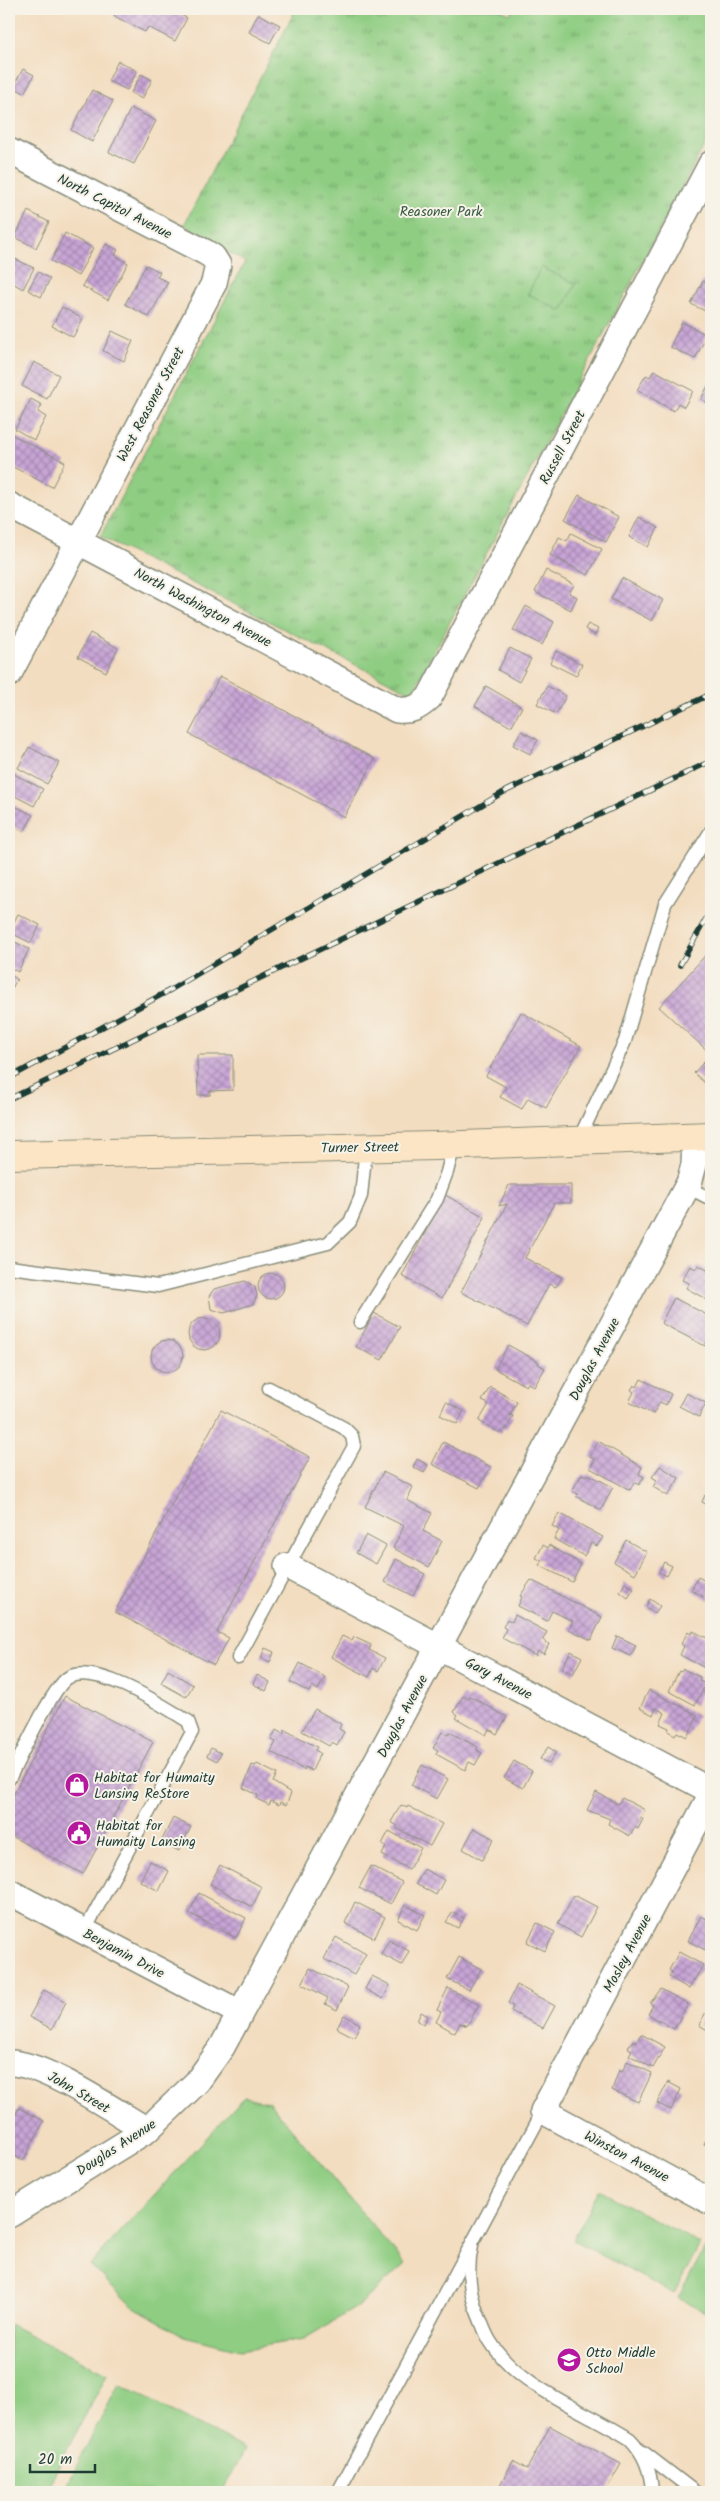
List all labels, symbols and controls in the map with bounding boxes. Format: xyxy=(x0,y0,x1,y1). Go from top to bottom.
street label: North Capitol Avenue xyxy=(53,168,176,246)
park label: Reasoner Park xyxy=(400,201,483,223)
street label: West Reasoner Street xyxy=(111,343,191,466)
street label: Russell Street xyxy=(534,406,592,488)
street label: North Washington Avenue xyxy=(130,562,276,654)
street label: Turner Street xyxy=(321,1136,400,1160)
street label: Douglas Avenue xyxy=(564,1313,626,1405)
street label: Gary Avenue xyxy=(461,1652,537,1706)
street label: Douglas Avenue xyxy=(372,1670,434,1762)
place label: Habitat for Humaity Lansing ReStore xyxy=(94,1767,215,1805)
shop icon: Habitat for Humaity Lansing ReStore xyxy=(64,1772,90,1798)
place label: Habitat for Humaity Lansing xyxy=(96,1815,196,1853)
public building icon: Habitat for Humaity Lansing xyxy=(66,1820,92,1846)
street label: Mosley Avenue xyxy=(598,1910,658,1997)
street label: Benjamin Drive xyxy=(79,1923,169,1985)
street label: John Street xyxy=(43,2066,114,2120)
street label: Douglas Avenue xyxy=(72,2113,162,2182)
street label: Winston Avenue xyxy=(580,2125,674,2189)
place label: Otto Middle School xyxy=(586,2342,656,2380)
school or university icon: Otto Middle School xyxy=(556,2347,582,2373)
scale bar xyxy=(30,2441,95,2473)
text: 20 m xyxy=(38,2448,72,2472)

